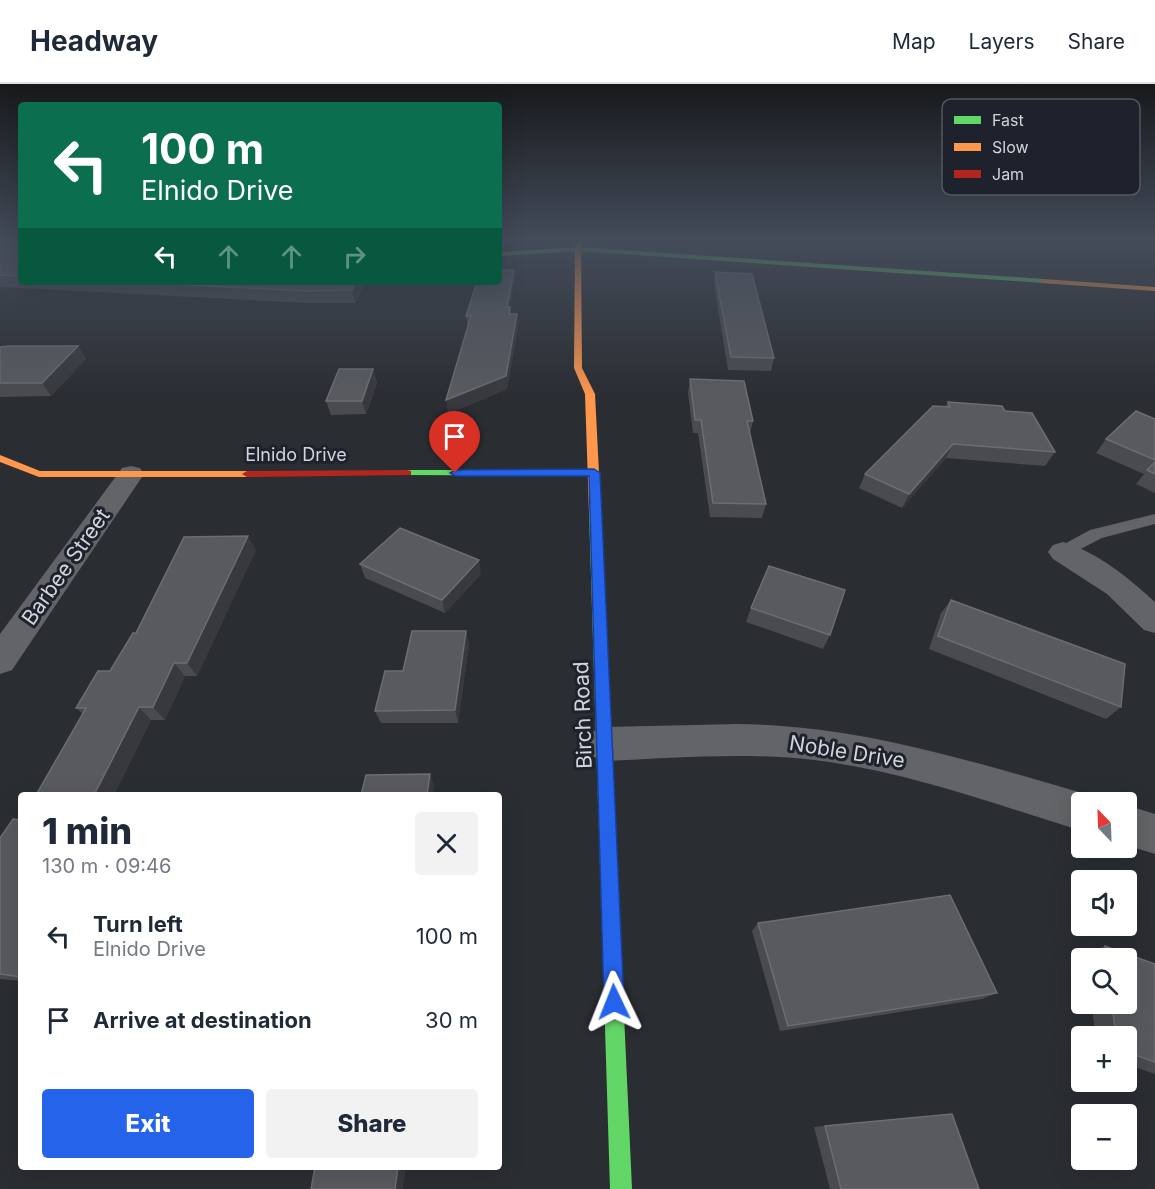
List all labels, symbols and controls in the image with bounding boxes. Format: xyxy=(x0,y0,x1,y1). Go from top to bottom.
text: Headway xyxy=(30,24,158,58)
text: Map xyxy=(892,29,936,54)
text: Layers xyxy=(969,29,1035,54)
text: Share xyxy=(1068,29,1125,54)
legend xyxy=(942,99,1140,195)
text: Fast xyxy=(992,110,1024,130)
text: 100 m xyxy=(141,123,264,174)
icon: left xyxy=(42,126,120,204)
text: Slow xyxy=(992,137,1029,157)
text: Jam xyxy=(992,164,1024,184)
text: Elnido Drive xyxy=(141,174,294,207)
icon: left xyxy=(149,240,182,273)
icon: ahead xyxy=(212,240,245,273)
icon: ahead xyxy=(275,240,308,273)
icon: right xyxy=(338,240,371,273)
pin xyxy=(429,411,480,473)
icon: arrive xyxy=(438,420,471,453)
street label: Elnido Drive xyxy=(245,444,347,465)
street label: Barbee Street xyxy=(16,504,115,630)
street label: Birch Road xyxy=(568,661,597,769)
street label: Noble Drive xyxy=(788,730,907,773)
north arrow xyxy=(1071,792,1137,858)
map controls xyxy=(1071,792,1137,1170)
text: 1 min xyxy=(42,809,132,853)
button: close xyxy=(415,812,478,875)
text: 130 m · 09:46 xyxy=(42,854,171,878)
button: sound xyxy=(1071,870,1137,936)
text: Turn left xyxy=(93,911,183,937)
icon: left xyxy=(42,920,75,953)
text: 100 m xyxy=(416,923,478,949)
text: Elnido Drive xyxy=(93,937,206,961)
button: search xyxy=(1071,948,1137,1014)
position arrow xyxy=(582,970,646,1034)
icon: arrive xyxy=(42,1004,75,1037)
text: Arrive at destination xyxy=(93,1007,312,1033)
text: 30 m xyxy=(425,1007,478,1033)
button: + xyxy=(1071,1026,1137,1092)
button: Exit xyxy=(42,1089,254,1158)
button: Share xyxy=(266,1089,478,1158)
button: − xyxy=(1071,1104,1137,1170)

